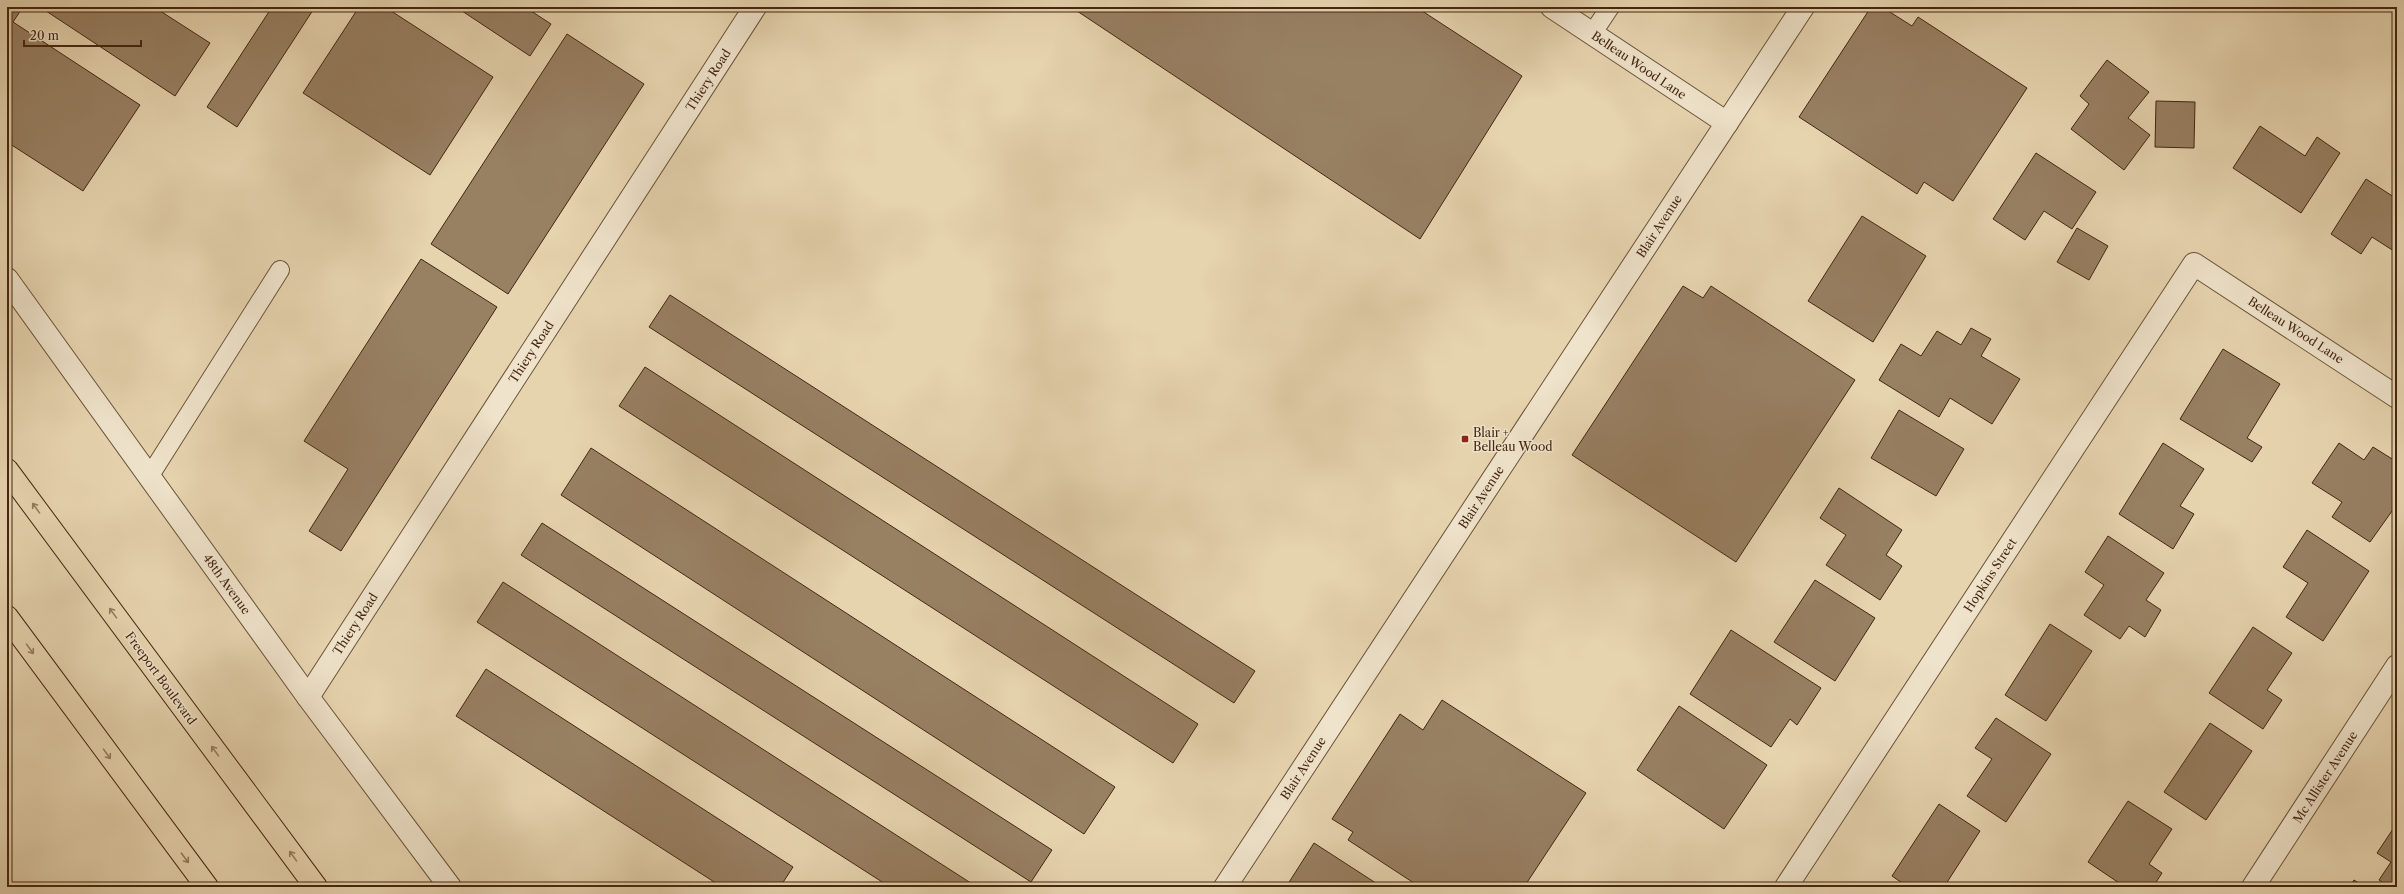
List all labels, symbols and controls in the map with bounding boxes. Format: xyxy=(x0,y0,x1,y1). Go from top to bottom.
scale bar xyxy=(24,22,141,48)
text: 20 m xyxy=(30,28,59,43)
street label: Belleau Wood Lane xyxy=(1589,28,1690,102)
street label: Thiery Road xyxy=(682,46,734,114)
street label: Blair Avenue xyxy=(1633,191,1685,260)
street label: Belleau Wood Lane xyxy=(2245,293,2347,367)
street label: Thiery Road xyxy=(505,318,557,386)
place label: Blair + Belleau Wood xyxy=(1473,425,1553,454)
marker: Blair + Belleau Wood xyxy=(1460,434,1470,444)
street label: Blair Avenue xyxy=(1455,462,1507,531)
one-way arrow xyxy=(32,503,40,514)
street label: Hopkins Street xyxy=(1960,535,2020,615)
street label: 48th Avenue xyxy=(200,551,254,617)
street label: Thiery Road xyxy=(329,590,381,658)
one-way arrow xyxy=(109,607,117,618)
street label: Freeport Boulevard xyxy=(122,629,200,728)
one-way arrow xyxy=(26,643,34,654)
street label: Mc Allister Avenue xyxy=(2290,728,2361,826)
street label: Blair Avenue xyxy=(1277,733,1329,802)
one-way arrow xyxy=(211,746,219,757)
one-way arrow xyxy=(103,748,111,759)
one-way arrow xyxy=(288,850,297,861)
one-way arrow xyxy=(181,852,189,863)

